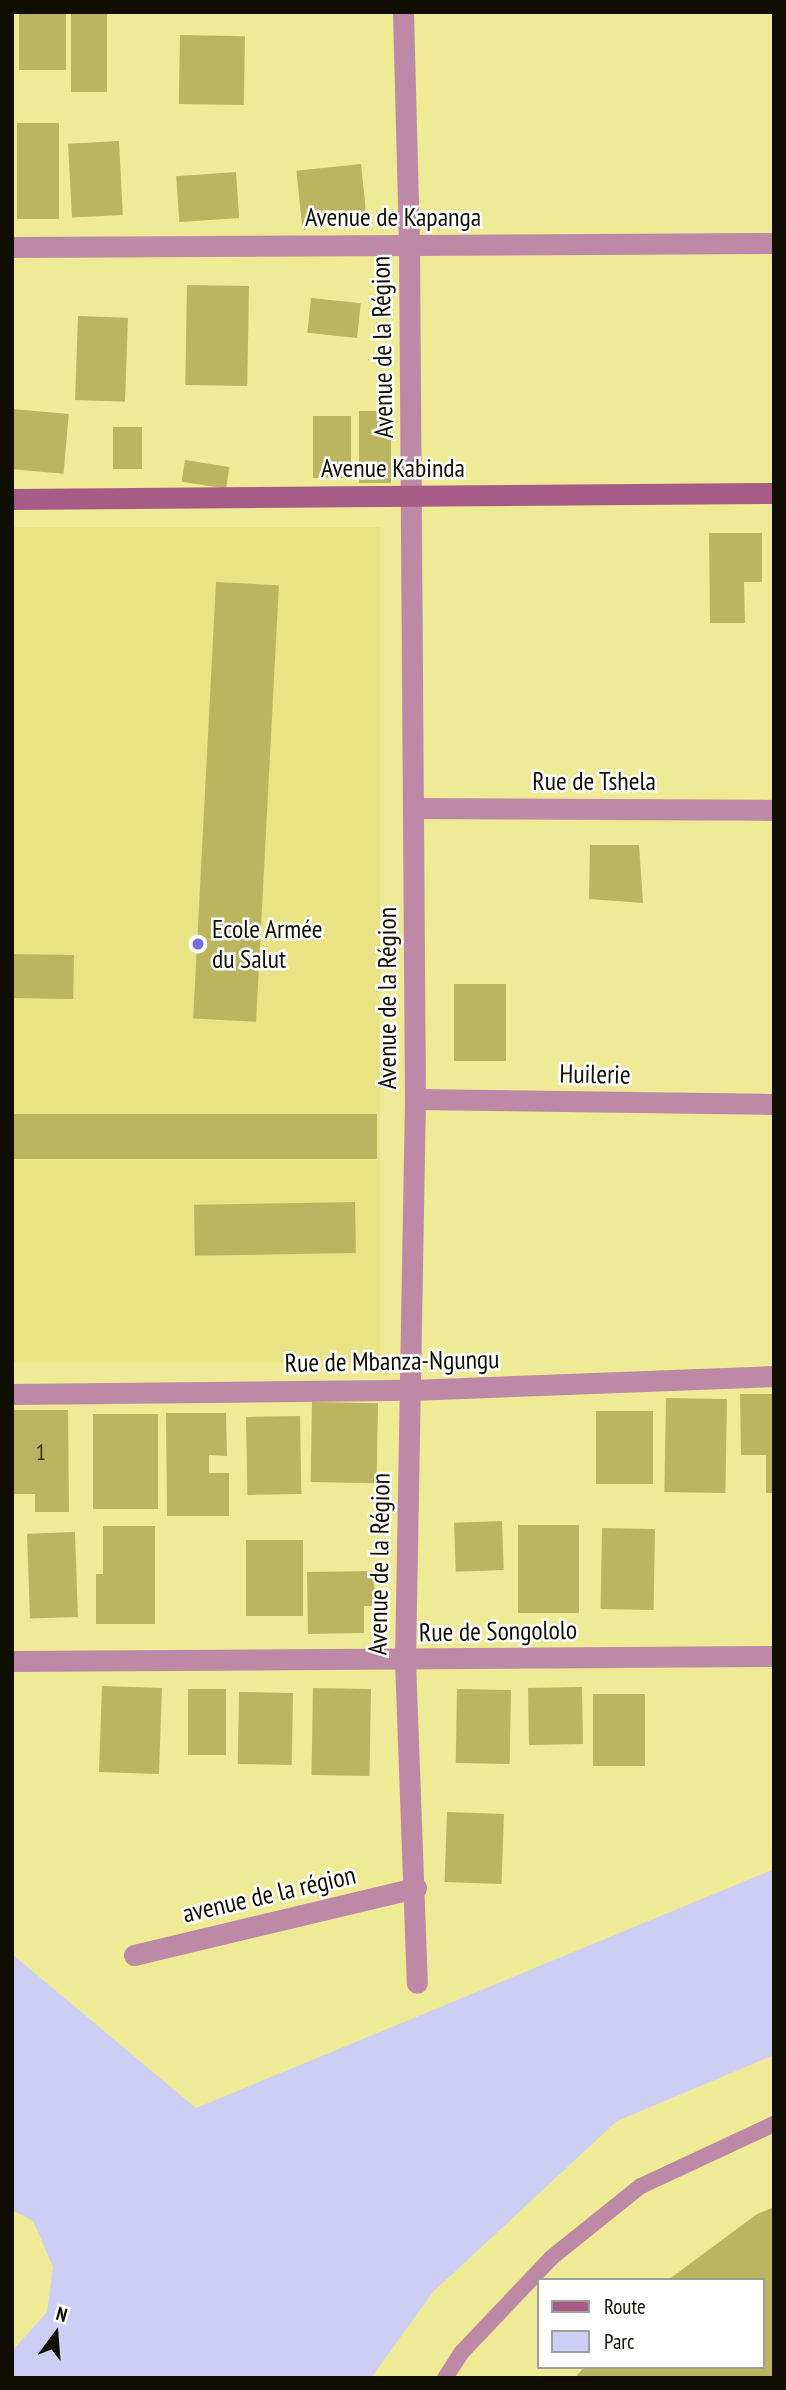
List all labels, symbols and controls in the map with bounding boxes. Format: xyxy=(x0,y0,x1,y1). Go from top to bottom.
street label: Avenue de Kapanga xyxy=(305,201,481,233)
street label: Avenue de la Région xyxy=(365,256,399,438)
street label: Avenue Kabinda xyxy=(321,452,465,484)
street label: Rue de Tshela xyxy=(532,765,656,797)
street label: Avenue de la Région xyxy=(371,907,403,1089)
place label: Ecole Armée du Salut xyxy=(212,913,323,974)
marker: Ecole Armée du Salut xyxy=(190,936,206,952)
street label: Huilerie xyxy=(559,1058,631,1090)
street label: Rue de Mbanza-Ngungu xyxy=(284,1344,500,1378)
house number: 1 xyxy=(36,1438,46,1466)
street label: Avenue de la Région xyxy=(362,1473,396,1655)
street label: Rue de Songololo xyxy=(419,1614,577,1648)
street label: avenue de la région xyxy=(179,1859,359,1929)
legend xyxy=(538,2278,765,2369)
text: Route xyxy=(604,2293,646,2320)
north arrow xyxy=(21,2299,91,2369)
text: N xyxy=(54,2301,70,2327)
text: Parc xyxy=(604,2328,635,2355)

